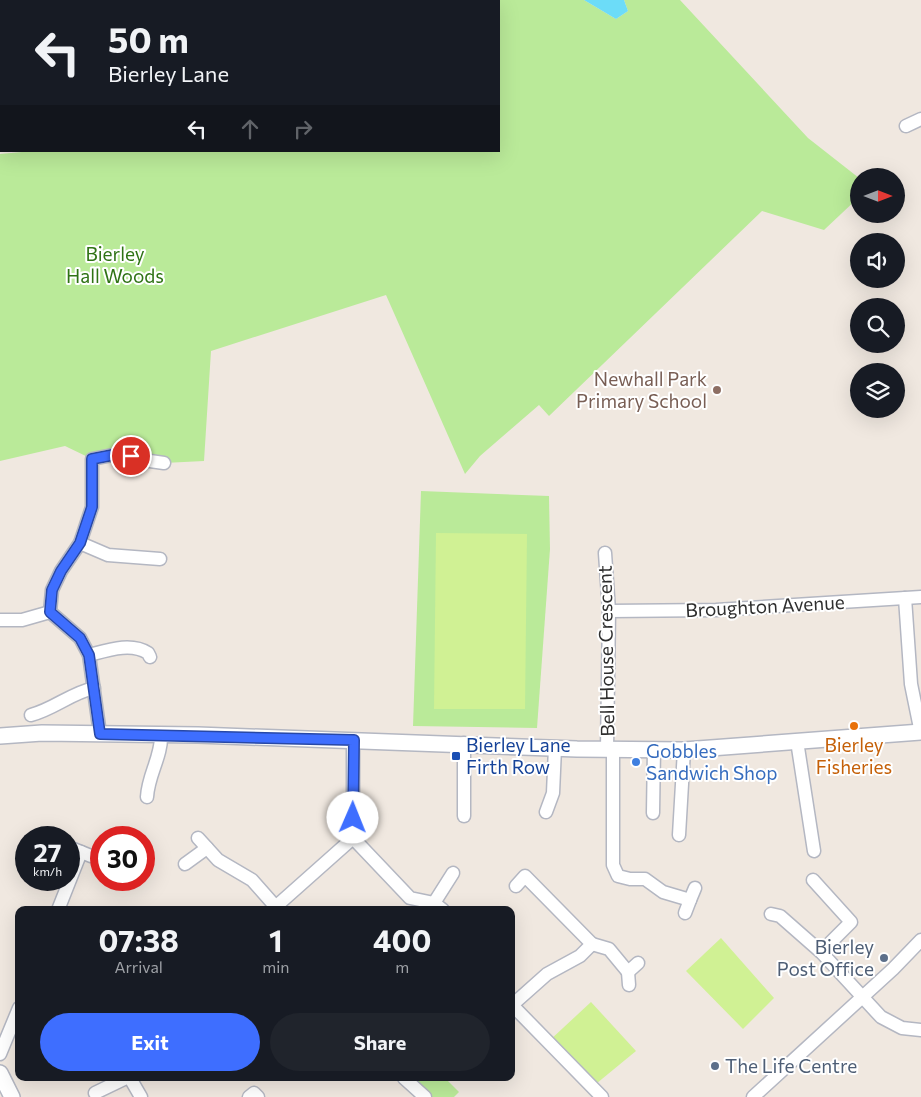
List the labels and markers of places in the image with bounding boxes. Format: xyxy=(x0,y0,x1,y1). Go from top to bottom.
place label: Newhall Park Primary School xyxy=(576,367,707,412)
marker: Newhall Park Primary School xyxy=(711,384,723,396)
pin xyxy=(110,435,152,477)
marker: Bierley Fisheries xyxy=(848,720,860,732)
place label: Bierley Lane Firth Row xyxy=(466,733,571,778)
place label: Bierley Fisheries xyxy=(816,733,892,778)
place label: Gobbles Sandwich Shop xyxy=(646,739,778,784)
marker: Bierley Lane Firth Row xyxy=(450,750,462,762)
marker: Gobbles Sandwich Shop xyxy=(630,756,642,768)
place label: Bierley Post Office xyxy=(777,935,874,980)
marker: Bierley Post Office xyxy=(878,952,890,964)
place label: The Life Centre xyxy=(725,1054,857,1077)
marker: The Life Centre xyxy=(709,1060,721,1072)

